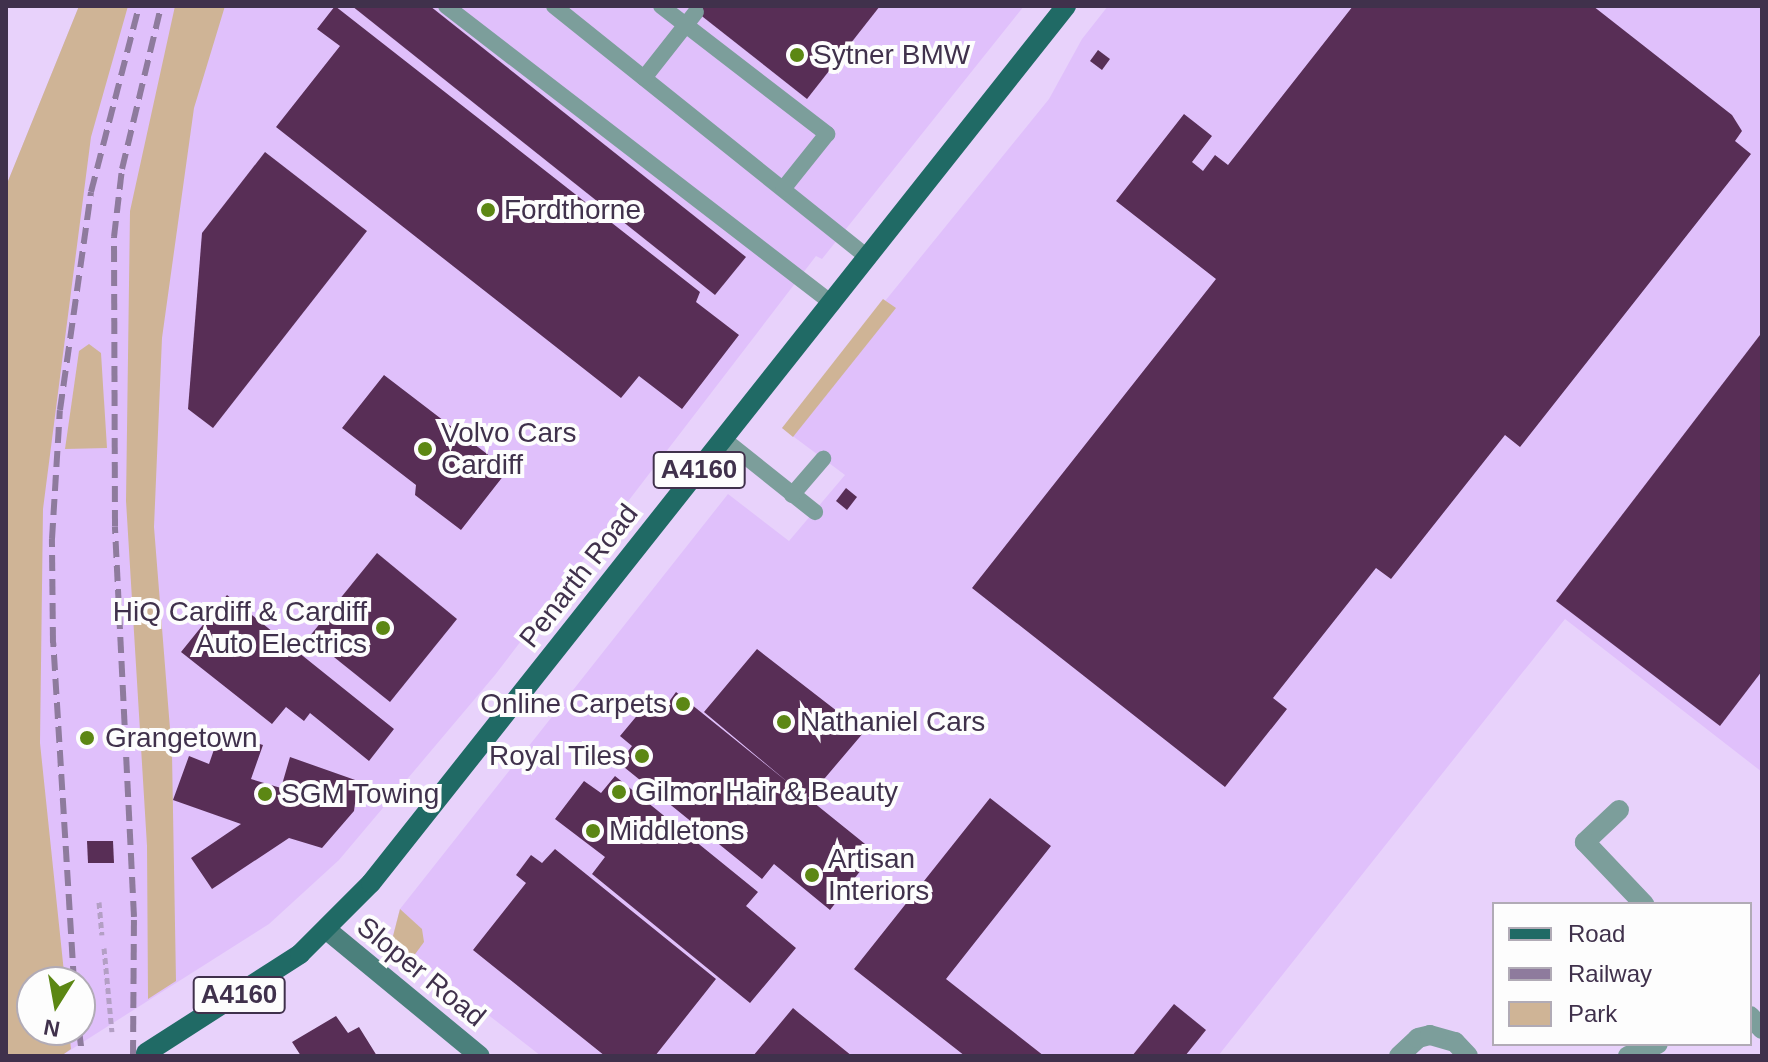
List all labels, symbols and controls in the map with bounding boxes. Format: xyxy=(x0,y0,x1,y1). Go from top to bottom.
place label: Sytner BMW xyxy=(813,38,970,72)
marker: Sytner BMW xyxy=(788,46,806,64)
place label: Fordthorne xyxy=(504,193,641,227)
marker: Fordthorne xyxy=(479,201,497,219)
place label: Volvo Cars Cardiff xyxy=(441,416,576,482)
marker: Volvo Cars Cardiff xyxy=(416,440,434,458)
road number: A4160 xyxy=(651,448,747,492)
street label: Penarth Road xyxy=(513,498,645,654)
place label: HiQ Cardiff & Cardiff Auto Electrics xyxy=(113,595,367,661)
marker: HiQ Cardiff & Cardiff Auto Electrics xyxy=(374,619,392,637)
place label: Online Carpets xyxy=(480,687,667,721)
marker: Online Carpets xyxy=(674,695,692,713)
place label: Nathaniel Cars xyxy=(800,705,985,739)
marker: Nathaniel Cars xyxy=(775,713,793,731)
place label: Grangetown xyxy=(105,721,258,755)
marker: Grangetown xyxy=(76,727,98,749)
place label: Royal Tiles xyxy=(489,739,626,773)
marker: Royal Tiles xyxy=(633,747,651,765)
place label: Gilmor Hair & Beauty xyxy=(635,775,898,809)
place label: SGM Towing xyxy=(281,777,440,811)
marker: Gilmor Hair & Beauty xyxy=(610,783,628,801)
marker: SGM Towing xyxy=(256,785,274,803)
place label: Middletons xyxy=(609,814,744,848)
marker: Middletons xyxy=(584,822,602,840)
place label: Artisan Interiors xyxy=(828,842,929,908)
marker: Artisan Interiors xyxy=(803,866,821,884)
legend xyxy=(1492,902,1752,1046)
street label: Sloper Road xyxy=(350,910,492,1034)
text: Road xyxy=(1568,920,1625,947)
text: Railway xyxy=(1568,960,1652,987)
north arrow xyxy=(16,966,96,1046)
road number: A4160 xyxy=(191,973,287,1017)
text: Park xyxy=(1568,1000,1617,1027)
text: N xyxy=(42,1014,62,1042)

